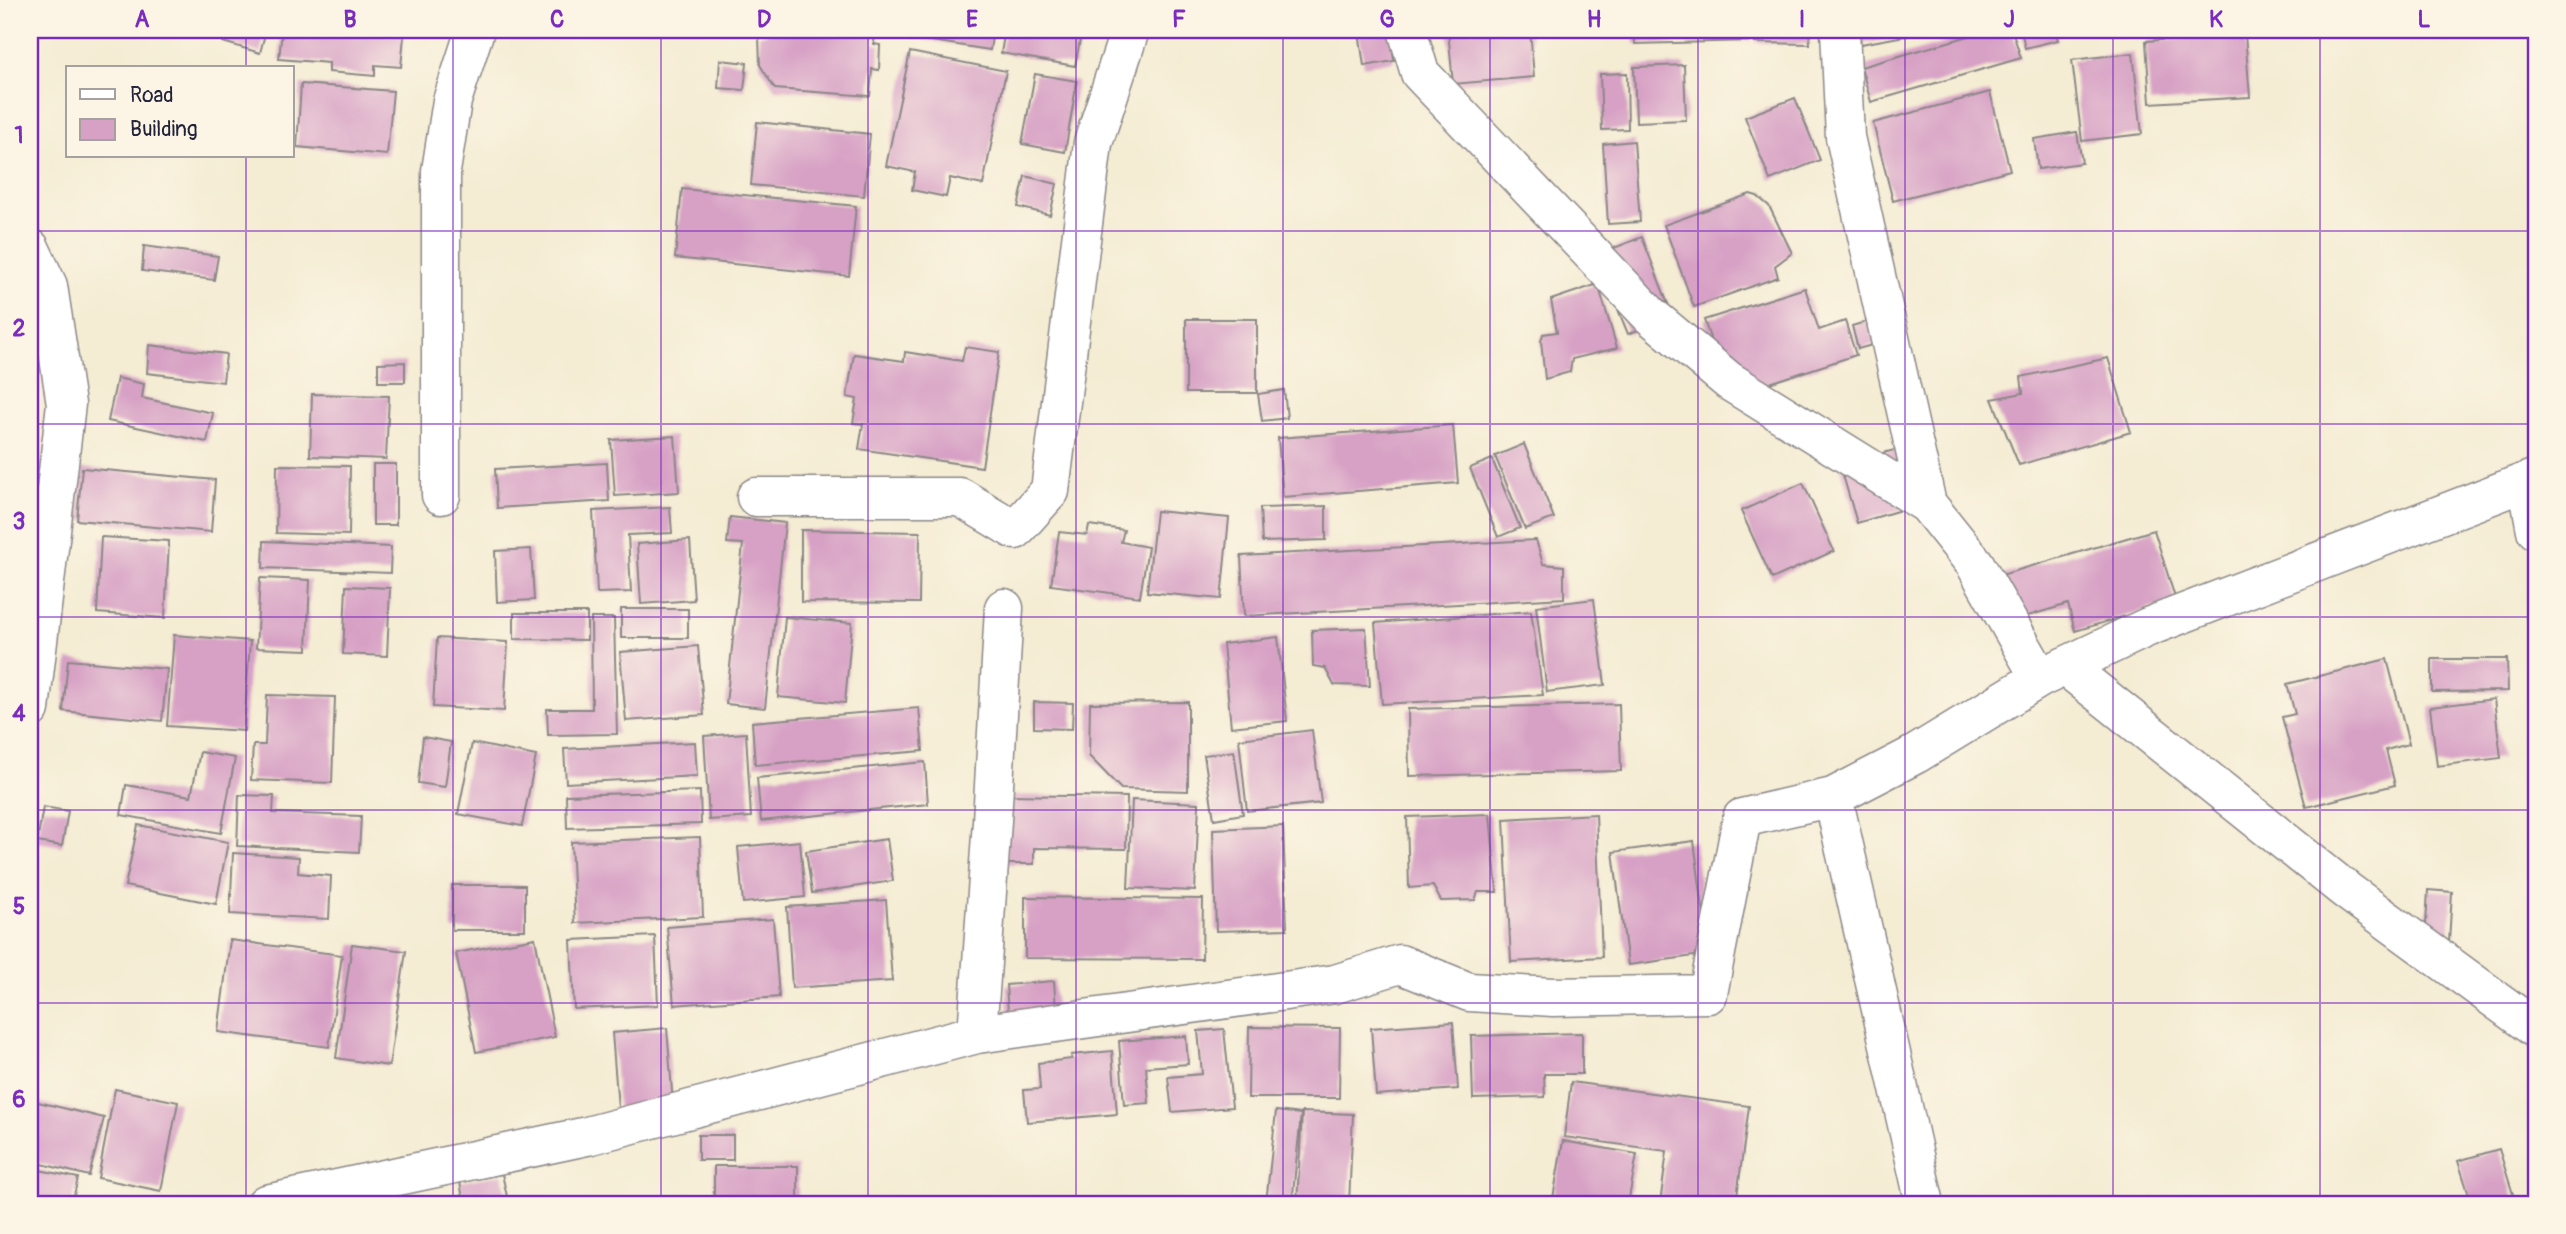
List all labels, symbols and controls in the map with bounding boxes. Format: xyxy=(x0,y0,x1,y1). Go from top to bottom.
text: A xyxy=(135,5,150,34)
text: B xyxy=(343,5,357,34)
text: C xyxy=(550,5,564,34)
text: D xyxy=(757,5,771,34)
text: E xyxy=(966,5,978,34)
text: F xyxy=(1172,5,1186,34)
text: G xyxy=(1379,5,1395,34)
text: H xyxy=(1587,5,1601,34)
text: I xyxy=(1799,5,1805,34)
text: J xyxy=(2003,5,2015,34)
text: K xyxy=(2209,5,2223,34)
text: L xyxy=(2418,5,2431,34)
legend xyxy=(66,66,294,158)
text: Road xyxy=(130,82,174,109)
text: Building xyxy=(130,116,197,143)
text: 1 xyxy=(15,121,24,150)
text: 2 xyxy=(13,314,26,343)
text: 3 xyxy=(13,507,25,536)
text: 4 xyxy=(12,699,26,728)
text: 5 xyxy=(13,892,25,921)
text: 6 xyxy=(12,1085,26,1114)

